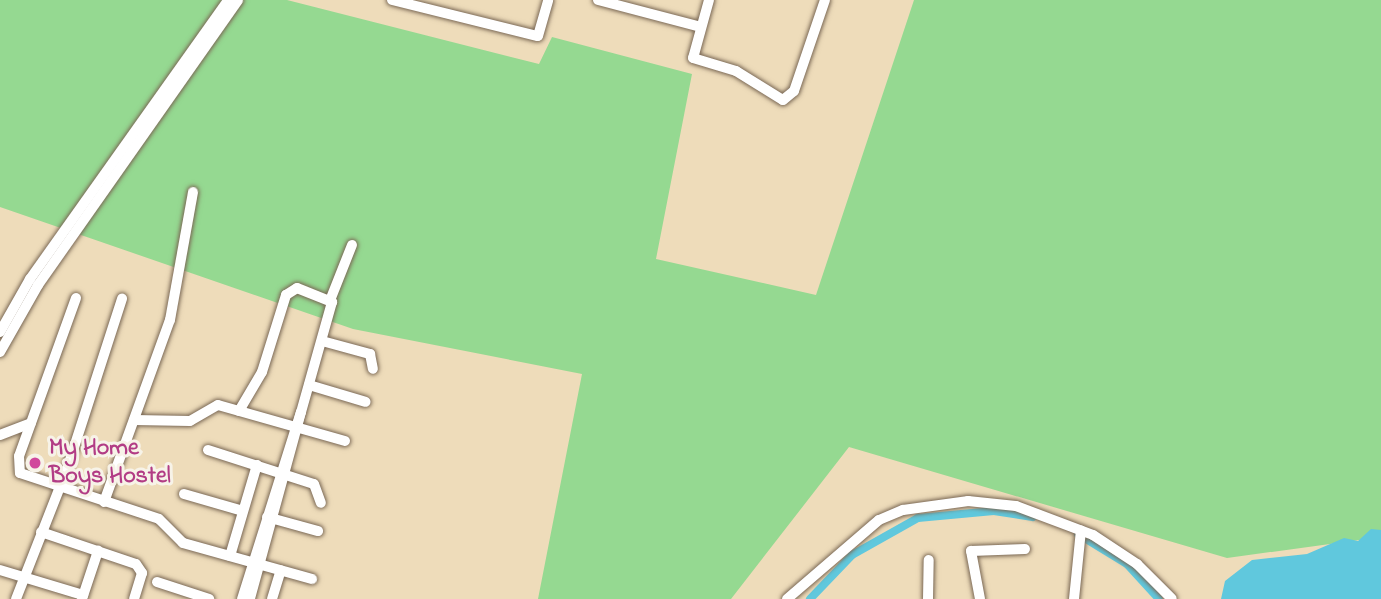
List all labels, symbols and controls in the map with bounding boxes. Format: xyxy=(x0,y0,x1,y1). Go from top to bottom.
place label: My Home Boys Hostel xyxy=(49,435,171,491)
marker: My Home Boys Hostel xyxy=(27,455,43,471)

